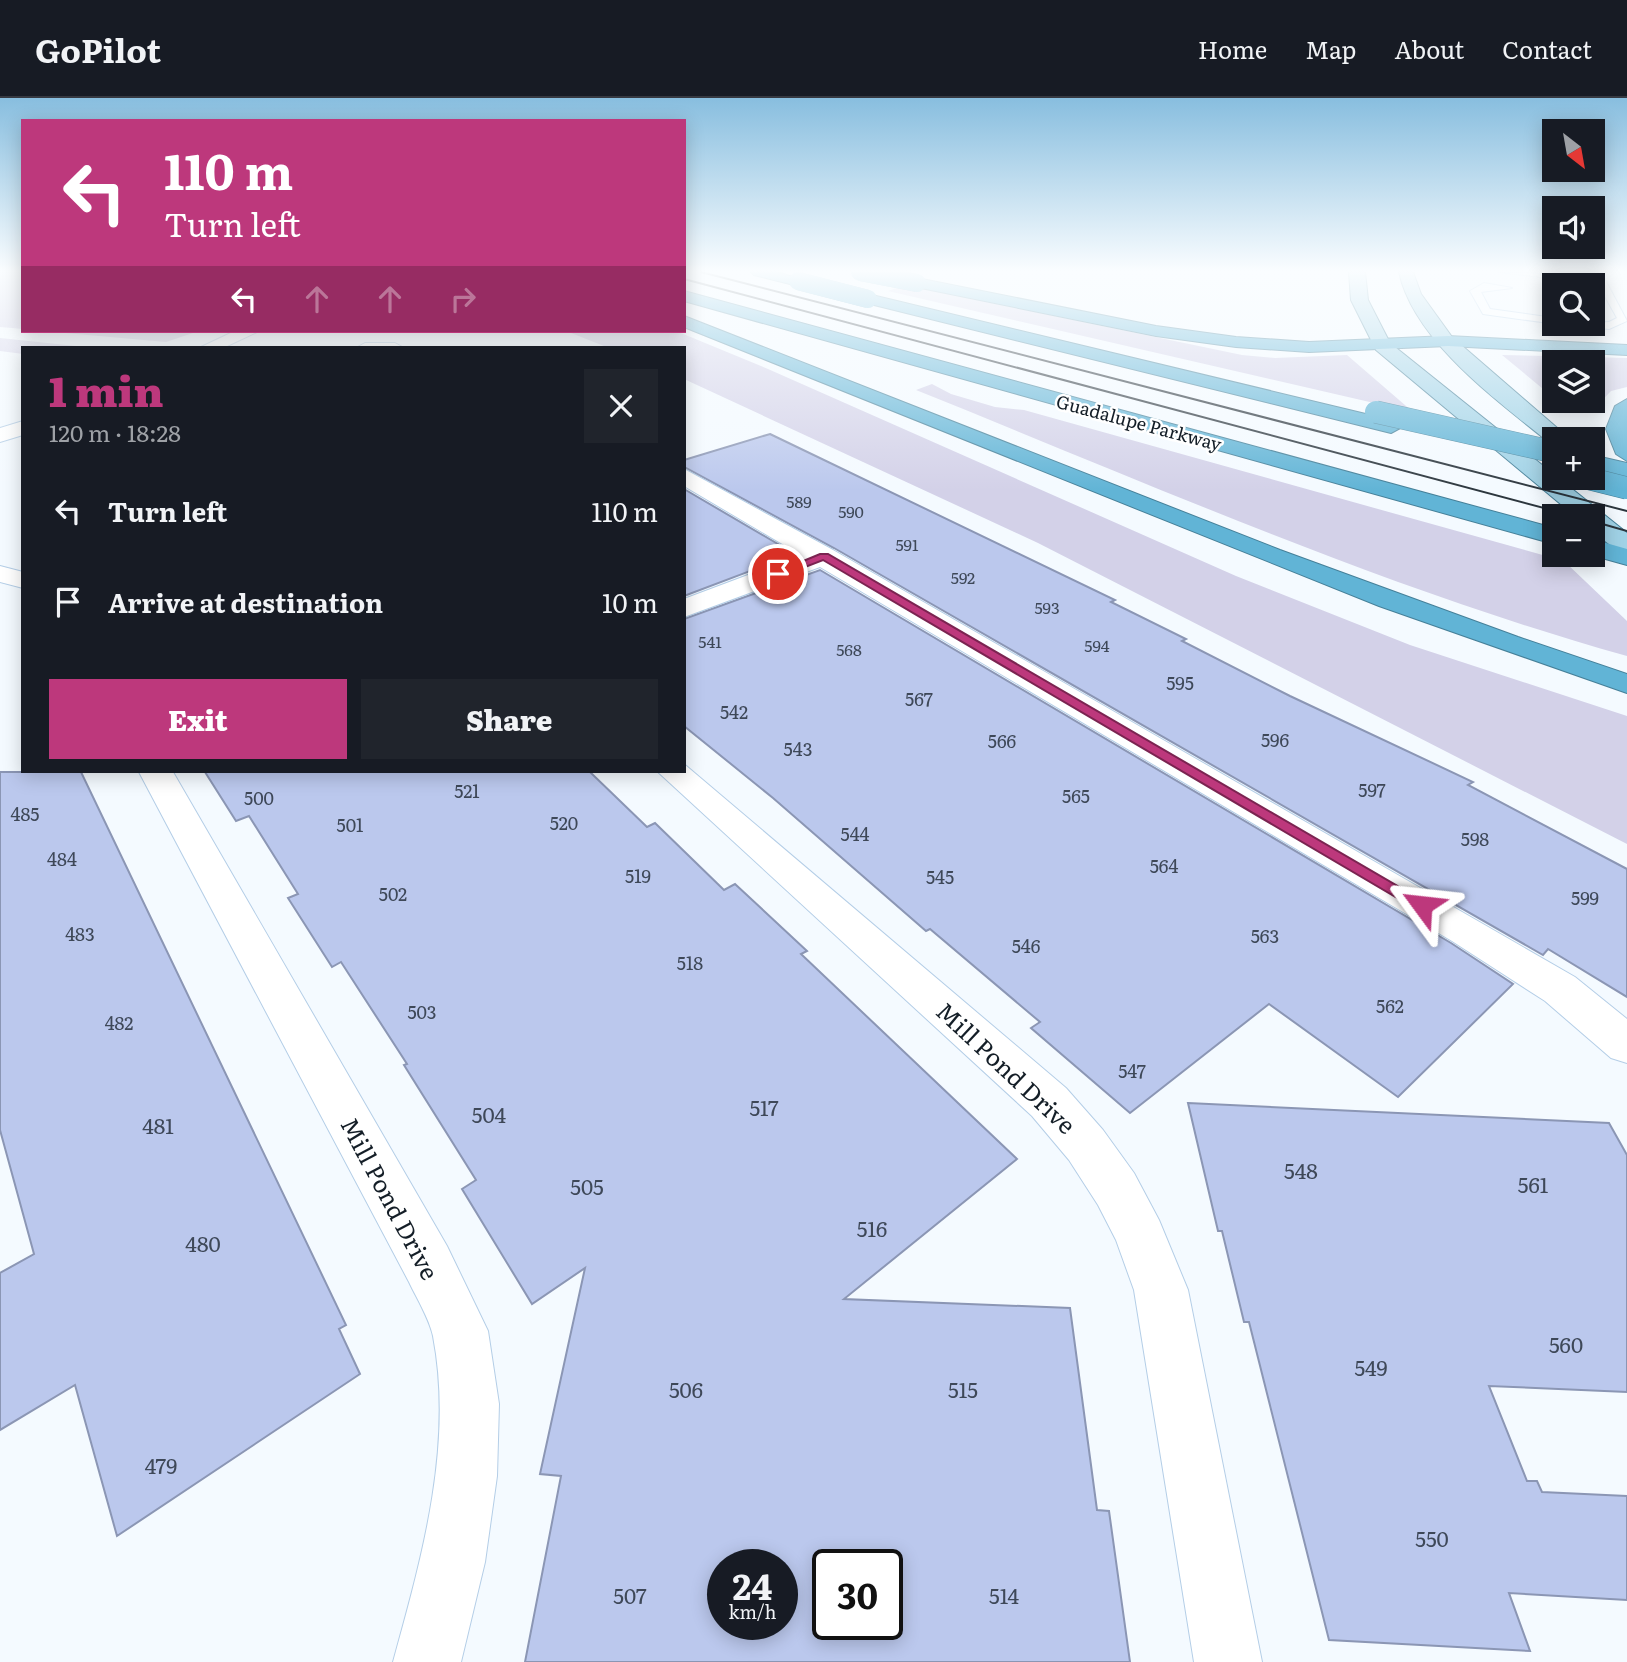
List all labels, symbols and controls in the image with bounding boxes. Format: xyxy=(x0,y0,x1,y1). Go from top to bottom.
text: GoPilot xyxy=(35,24,161,73)
text: Home xyxy=(1198,31,1267,66)
text: Map xyxy=(1305,31,1356,66)
text: About xyxy=(1394,31,1464,66)
text: Contact xyxy=(1502,31,1592,66)
north arrow xyxy=(1542,119,1605,182)
map controls xyxy=(1542,119,1605,567)
text: 110 m xyxy=(164,132,293,205)
icon: left xyxy=(49,147,140,238)
button: sound xyxy=(1542,196,1605,259)
text: Turn left xyxy=(164,199,301,247)
button: search xyxy=(1542,273,1605,336)
icon: left xyxy=(225,280,263,318)
icon: ahead xyxy=(298,280,336,318)
icon: ahead xyxy=(371,280,409,318)
icon: right xyxy=(444,280,482,318)
button: layers xyxy=(1542,350,1605,413)
text: 1 min xyxy=(49,358,164,420)
button: close xyxy=(584,369,658,443)
street label: Guadalupe Parkway xyxy=(1053,387,1225,457)
text: 120 m · 18:28 xyxy=(49,415,181,449)
button: + xyxy=(1542,427,1605,490)
house number: 589 xyxy=(786,489,812,513)
text: Turn left xyxy=(108,491,227,530)
text: 110 m xyxy=(591,491,658,530)
icon: left xyxy=(49,492,87,530)
house number: 590 xyxy=(838,499,864,523)
button: − xyxy=(1542,504,1605,567)
house number: 591 xyxy=(895,532,919,556)
pin xyxy=(748,544,808,604)
icon: arrive xyxy=(759,555,797,593)
house number: 592 xyxy=(951,565,975,589)
text: Arrive at destination xyxy=(108,582,383,621)
text: 10 m xyxy=(602,582,658,621)
icon: arrive xyxy=(49,583,87,621)
house number: 593 xyxy=(1034,595,1060,619)
house number: 541 xyxy=(698,629,722,653)
house number: 594 xyxy=(1084,633,1110,657)
house number: 568 xyxy=(836,637,862,661)
house number: 595 xyxy=(1166,669,1194,696)
button: Exit xyxy=(49,679,347,759)
button: Share xyxy=(361,679,658,759)
house number: 567 xyxy=(905,685,933,712)
house number: 542 xyxy=(720,698,748,725)
house number: 596 xyxy=(1261,726,1289,753)
house number: 566 xyxy=(988,727,1017,754)
house number: 543 xyxy=(784,735,812,762)
house number: 597 xyxy=(1358,776,1386,803)
house number: 521 xyxy=(454,777,480,804)
house number: 565 xyxy=(1062,782,1090,809)
house number: 500 xyxy=(244,784,274,811)
house number: 485 xyxy=(11,800,39,827)
house number: 520 xyxy=(550,809,578,836)
house number: 501 xyxy=(337,811,363,838)
house number: 544 xyxy=(841,820,870,847)
house number: 598 xyxy=(1461,825,1489,852)
house number: 484 xyxy=(47,845,77,872)
house number: 564 xyxy=(1150,852,1178,879)
house number: 519 xyxy=(625,862,651,889)
house number: 545 xyxy=(926,863,954,890)
position arrow xyxy=(1385,868,1459,942)
house number: 502 xyxy=(379,880,407,907)
house number: 599 xyxy=(1571,884,1599,911)
house number: 483 xyxy=(65,920,95,947)
house number: 563 xyxy=(1251,922,1279,949)
house number: 546 xyxy=(1012,932,1041,959)
house number: 518 xyxy=(677,949,703,976)
house number: 562 xyxy=(1376,992,1404,1019)
street label: Mill Pond Drive xyxy=(930,993,1084,1141)
house number: 503 xyxy=(407,998,437,1025)
house number: 482 xyxy=(105,1009,133,1036)
house number: 547 xyxy=(1118,1057,1146,1084)
house number: 517 xyxy=(749,1091,779,1122)
house number: 504 xyxy=(472,1098,507,1129)
house number: 481 xyxy=(142,1109,174,1140)
street label: Mill Pond Drive xyxy=(333,1111,449,1285)
house number: 548 xyxy=(1284,1154,1318,1185)
house number: 561 xyxy=(1518,1168,1549,1199)
house number: 505 xyxy=(570,1170,604,1201)
house number: 516 xyxy=(857,1212,887,1243)
house number: 480 xyxy=(185,1227,221,1258)
house number: 560 xyxy=(1549,1328,1583,1359)
house number: 549 xyxy=(1354,1351,1388,1382)
house number: 506 xyxy=(669,1373,703,1404)
house number: 515 xyxy=(948,1373,978,1404)
house number: 479 xyxy=(145,1449,177,1480)
house number: 550 xyxy=(1415,1522,1449,1553)
speed limit sign: 30 xyxy=(812,1549,903,1640)
text: 24 xyxy=(733,1559,772,1611)
house number: 507 xyxy=(613,1579,647,1610)
house number: 514 xyxy=(989,1579,1019,1610)
text: km/h xyxy=(729,1598,776,1625)

